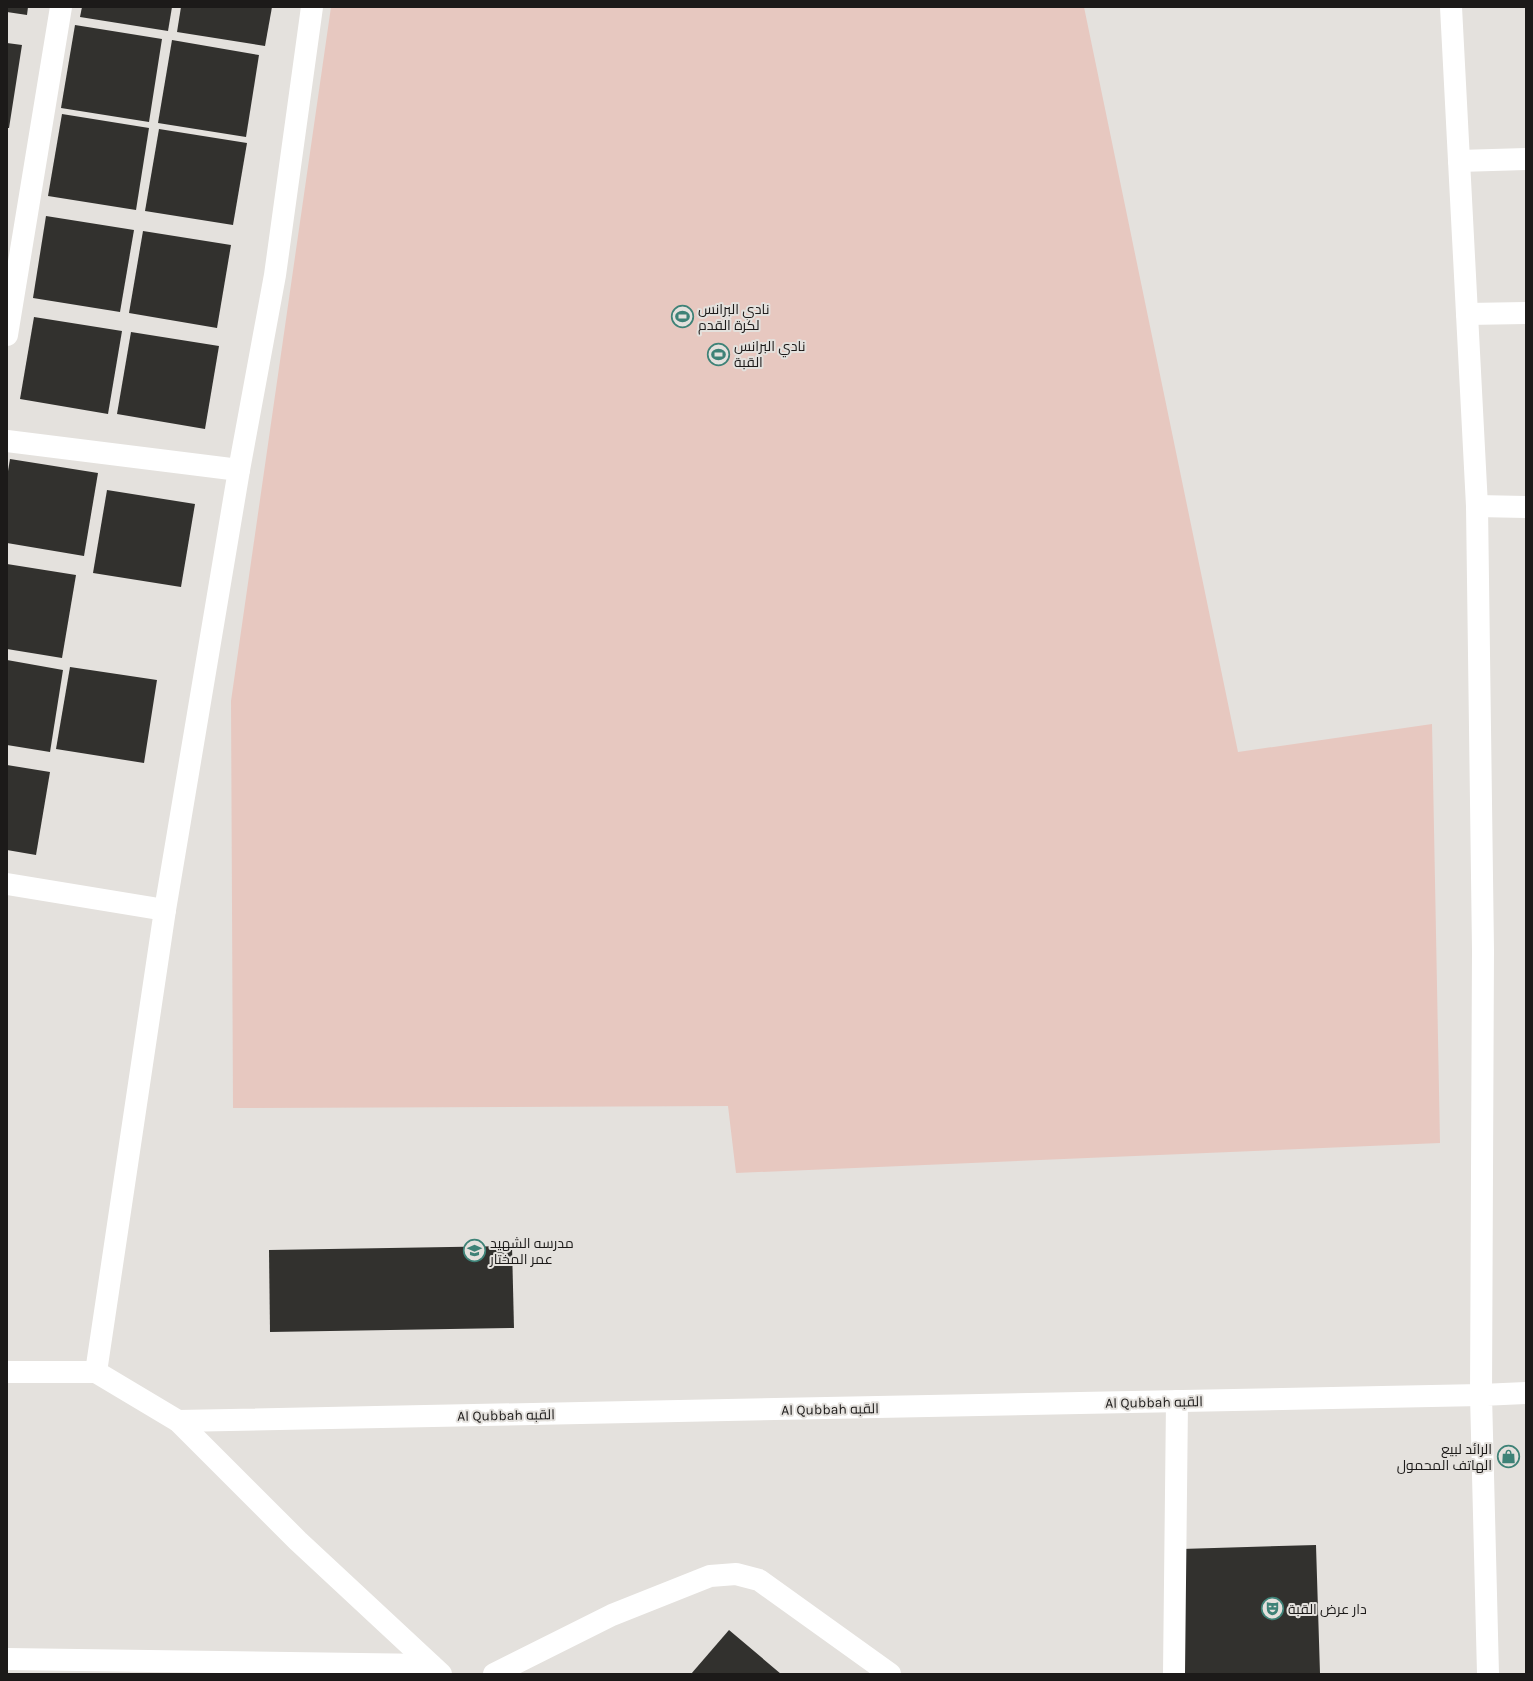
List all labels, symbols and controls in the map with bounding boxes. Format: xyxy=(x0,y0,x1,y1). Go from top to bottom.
place label: نادي البرانس لكرة القدم xyxy=(698,301,769,335)
sports icon: نادي البرانس لكرة القدم xyxy=(670,304,696,330)
place label: نادي البرانس القبة xyxy=(734,338,805,371)
sports icon: نادي البرانس القبة xyxy=(705,341,731,367)
place label: مدرسه الشهيد عمر المختار xyxy=(489,1235,574,1268)
school or university icon: مدرسه الشهيد عمر المختار xyxy=(461,1238,487,1264)
street label: Al Qubbah القبه xyxy=(1105,1393,1203,1412)
street label: Al Qubbah القبه xyxy=(781,1400,879,1419)
street label: Al Qubbah القبه xyxy=(457,1406,555,1425)
place label: الرائد لبيع الهاتف المحمول xyxy=(1397,1441,1492,1474)
shop icon: الرائد لبيع الهاتف المحمول xyxy=(1495,1444,1521,1470)
theatre icon: دار عرض القبة xyxy=(1260,1596,1286,1622)
place label: دار عرض القبة xyxy=(1288,1601,1367,1618)

